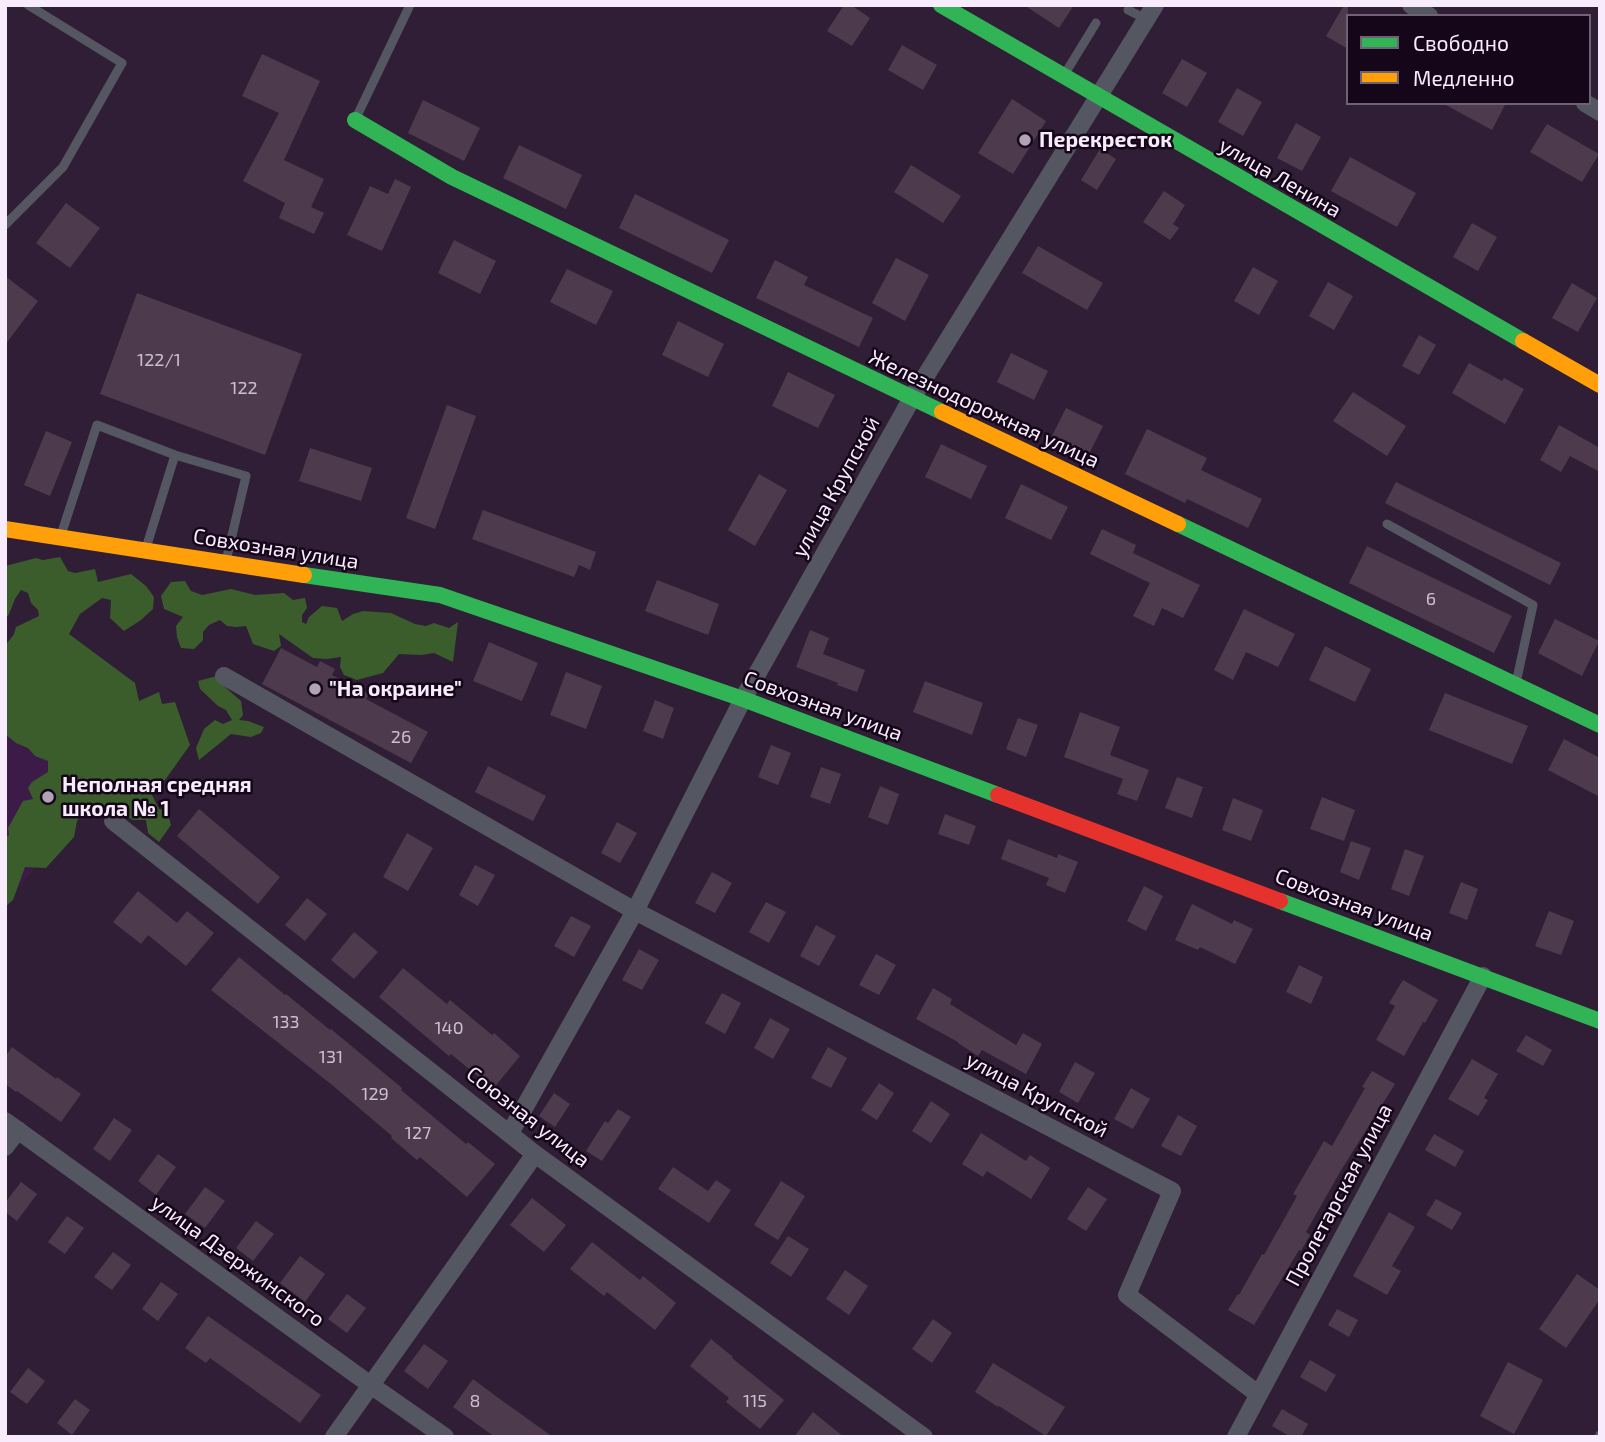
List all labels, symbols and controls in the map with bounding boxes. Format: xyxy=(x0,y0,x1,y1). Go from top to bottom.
legend xyxy=(1346,14,1591,105)
text: Свободно xyxy=(1413,30,1509,55)
text: Медленно xyxy=(1413,65,1515,90)
place label: Перекресток xyxy=(1039,127,1172,153)
marker: Перекресток xyxy=(1017,132,1033,148)
street label: улица Ленина xyxy=(1215,133,1345,223)
street label: Железнодорожная улица xyxy=(865,344,1103,474)
house number: 122/1 xyxy=(137,349,181,371)
house number: 122 xyxy=(230,377,258,399)
street label: улица Крупской xyxy=(787,412,885,562)
street label: Совхозная улица xyxy=(191,523,361,575)
house number: 6 xyxy=(1426,588,1436,610)
street label: Совхозная улица xyxy=(740,666,906,746)
place label: "На окраине" xyxy=(329,676,462,702)
marker: "На окраине" xyxy=(307,681,323,697)
house number: 26 xyxy=(391,726,411,748)
place label: Неполная средняя школа № 1 xyxy=(62,772,252,822)
marker: Неполная средняя школа № 1 xyxy=(40,789,56,805)
street label: Совхозная улица xyxy=(1271,863,1437,947)
house number: 133 xyxy=(272,1011,300,1033)
house number: 140 xyxy=(434,1017,464,1039)
house number: 131 xyxy=(319,1046,343,1068)
street label: улица Крупской xyxy=(962,1047,1112,1143)
street label: Союзная улица xyxy=(461,1061,595,1173)
house number: 129 xyxy=(361,1083,389,1105)
street label: Пролетарская улица xyxy=(1280,1100,1398,1290)
house number: 127 xyxy=(405,1122,431,1144)
street label: улица Дзержинского xyxy=(146,1190,330,1332)
house number: 8 xyxy=(470,1390,480,1412)
house number: 115 xyxy=(743,1390,767,1412)

